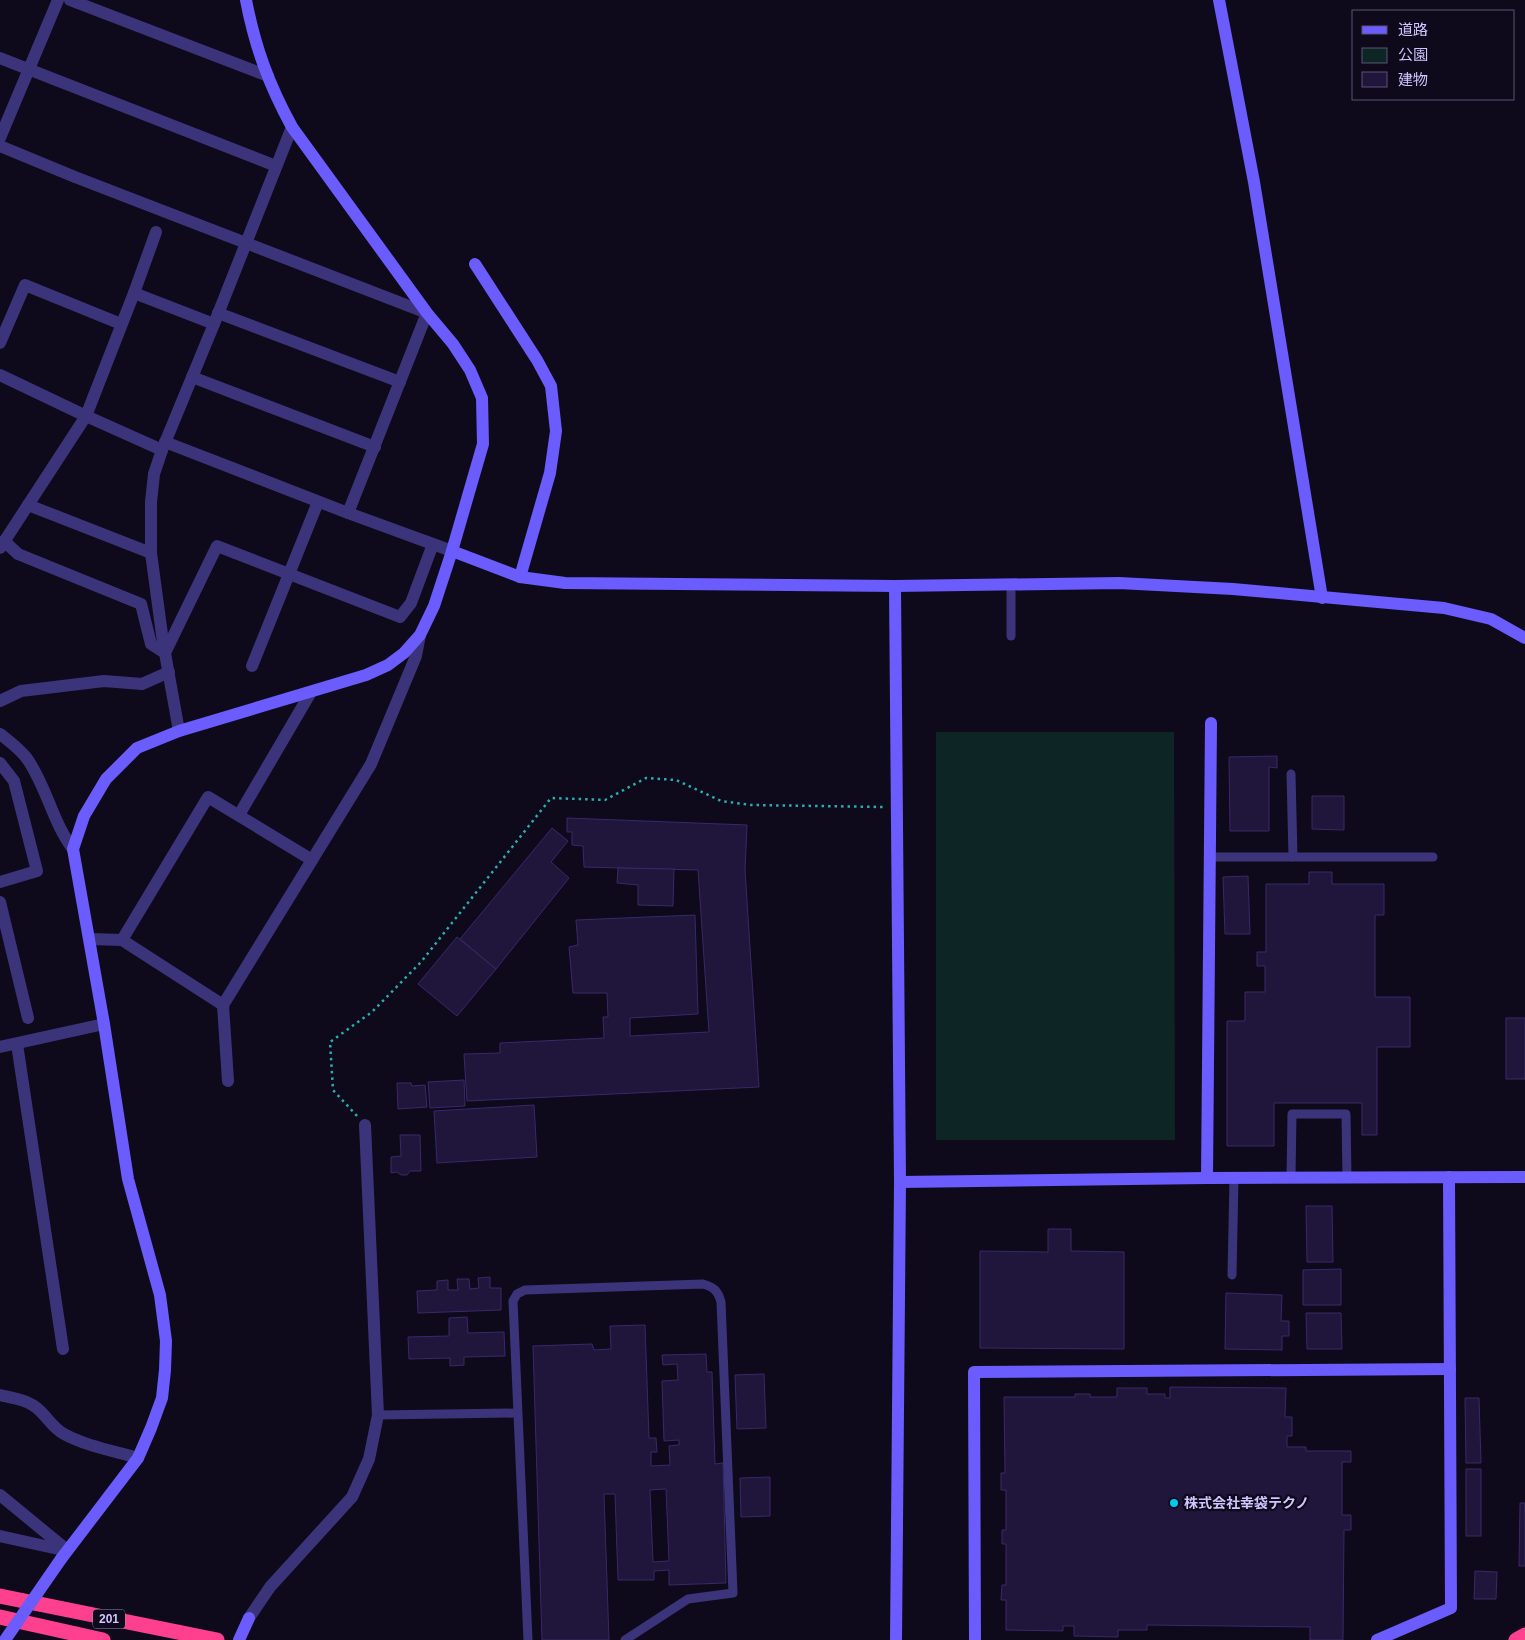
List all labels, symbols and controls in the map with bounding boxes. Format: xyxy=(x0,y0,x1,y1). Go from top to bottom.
legend xyxy=(1352,10,1515,100)
text: 道路 xyxy=(1398,21,1428,38)
text: 公園 xyxy=(1398,46,1428,63)
text: 建物 xyxy=(1398,71,1428,88)
place label: 株式会社幸袋テクノ xyxy=(1184,1495,1309,1511)
marker: 株式会社幸袋テクノ xyxy=(1168,1497,1180,1509)
road number: 201 xyxy=(93,1610,125,1628)

